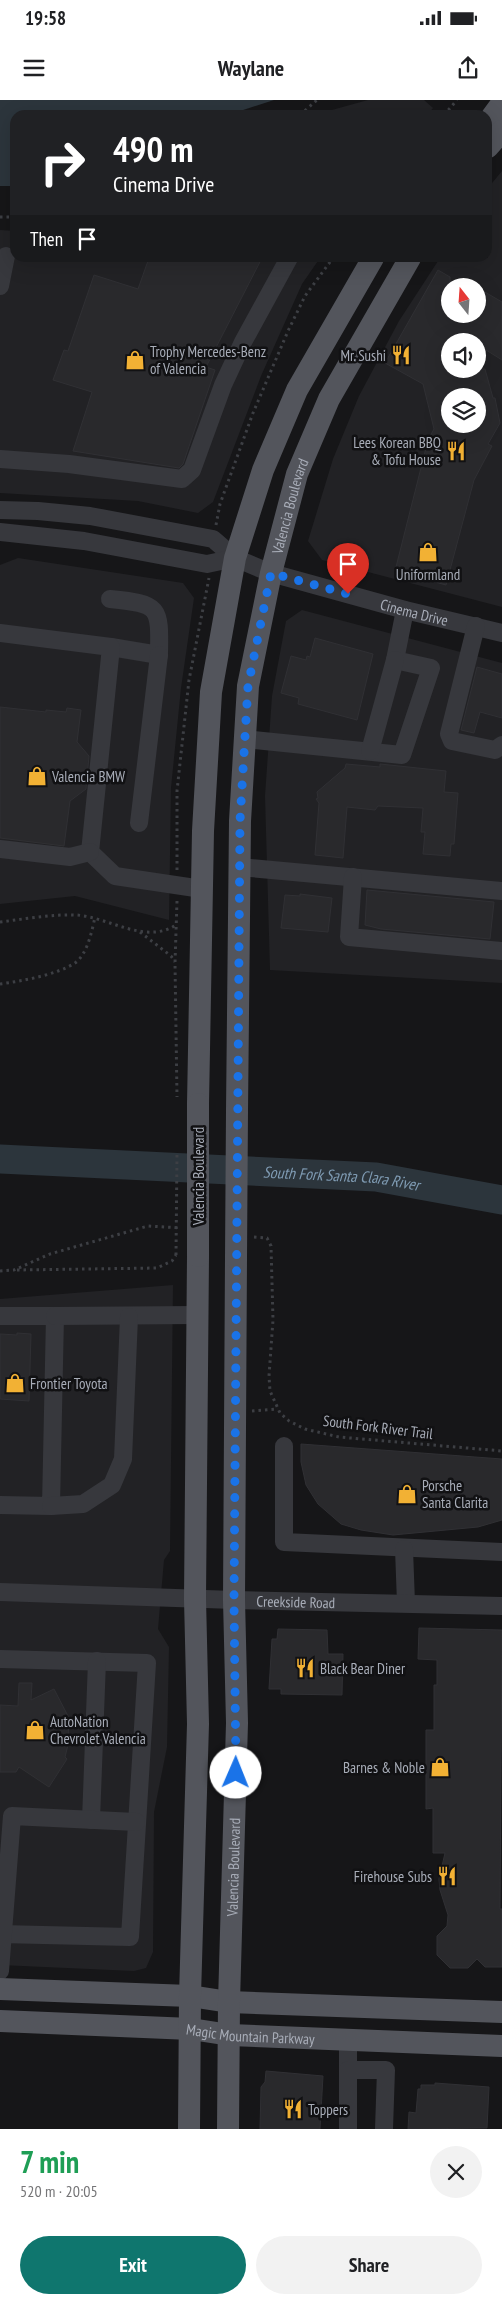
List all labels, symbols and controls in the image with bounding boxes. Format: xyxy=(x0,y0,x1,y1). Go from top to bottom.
text: 19:58 xyxy=(25,6,66,30)
icon: menu xyxy=(20,54,48,82)
text: Waylane xyxy=(218,54,284,82)
icon: share xyxy=(454,54,482,82)
text: 490 m xyxy=(113,126,194,172)
icon: right xyxy=(30,130,95,195)
text: Cinema Drive xyxy=(113,170,214,198)
icon: arrive xyxy=(73,225,101,253)
text: Then xyxy=(30,227,63,251)
north arrow xyxy=(441,278,486,322)
map controls xyxy=(441,278,486,433)
button: sound xyxy=(441,333,486,378)
place label: Trophy Mercedes-Benz of Valencia xyxy=(150,342,266,378)
restaurant icon: Mr. Sushi xyxy=(390,344,412,366)
place label: Mr. Sushi xyxy=(340,346,386,365)
shop icon: Trophy Mercedes-Benz of Valencia xyxy=(124,349,146,371)
button: layers xyxy=(441,388,486,433)
place label: Lees Korean BBQ & Tofu House xyxy=(353,433,442,469)
restaurant icon: Lees Korean BBQ & Tofu House xyxy=(445,440,467,462)
street label: Valencia Boulevard xyxy=(267,455,312,557)
shop icon: Uniformland xyxy=(417,541,439,563)
pin xyxy=(327,543,369,594)
icon: arrive xyxy=(334,550,362,578)
place label: Uniformland xyxy=(396,565,460,584)
street label: Cinema Drive xyxy=(378,594,450,629)
shop icon: Valencia BMW xyxy=(26,765,48,787)
place label: Valencia BMW xyxy=(51,767,125,786)
street label: Valencia Boulevard xyxy=(189,1127,208,1226)
water label: South Fork Santa Clara River xyxy=(263,1162,424,1195)
shop icon: Frontier Toyota xyxy=(4,1372,26,1394)
place label: Frontier Toyota xyxy=(30,1374,108,1393)
street label: South Fork River Trail xyxy=(322,1411,434,1443)
place label: Porsche Santa Clarita xyxy=(422,1476,488,1512)
shop icon: Porsche Santa Clarita xyxy=(396,1483,418,1505)
street label: Creekside Road xyxy=(256,1591,335,1612)
restaurant icon: Black Bear Diner xyxy=(294,1657,316,1679)
place label: Black Bear Diner xyxy=(320,1659,406,1678)
place label: AutoNation Chevrolet Valencia xyxy=(50,1712,146,1748)
shop icon: AutoNation Chevrolet Valencia xyxy=(24,1719,46,1741)
position arrow xyxy=(209,1746,261,1798)
shop icon: Barnes & Noble xyxy=(429,1756,451,1778)
place label: Barnes & Noble xyxy=(343,1758,425,1777)
street label: Valencia Boulevard xyxy=(222,1818,244,1918)
restaurant icon: Firehouse Subs xyxy=(436,1865,458,1887)
place label: Firehouse Subs xyxy=(354,1867,432,1886)
street label: Magic Mountain Parkway xyxy=(185,2019,315,2048)
restaurant icon: Toppers xyxy=(282,2098,304,2120)
place label: Toppers xyxy=(308,2100,348,2119)
text: 7 min xyxy=(20,2142,79,2181)
button: close xyxy=(430,2146,482,2198)
text: 520 m · 20:05 xyxy=(20,2181,98,2201)
button: Exit xyxy=(20,2236,246,2294)
button: Share xyxy=(256,2236,482,2294)

